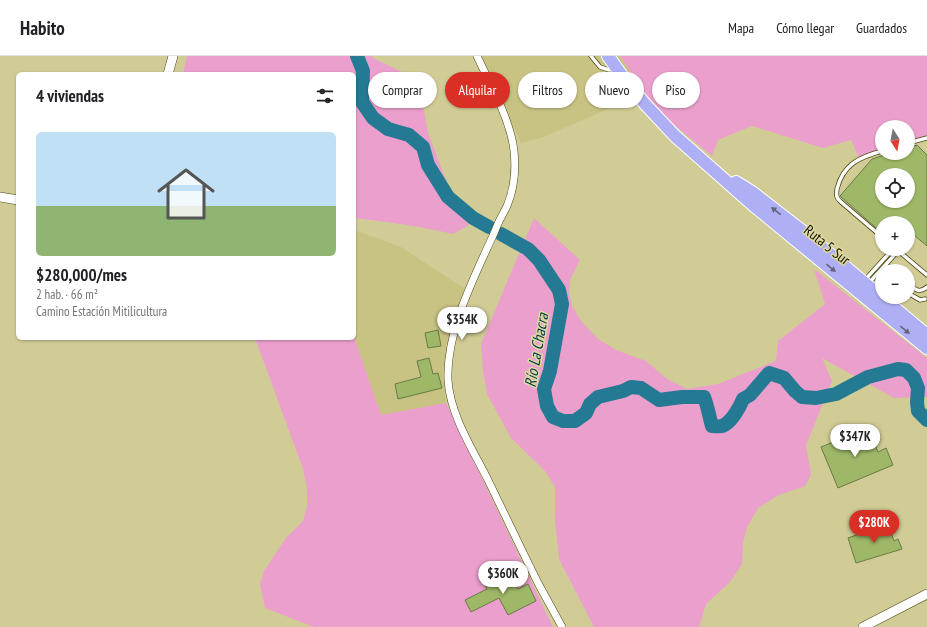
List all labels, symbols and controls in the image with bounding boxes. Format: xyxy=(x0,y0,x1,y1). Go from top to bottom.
text: Habito xyxy=(20,16,65,40)
text: Mapa xyxy=(728,19,754,37)
text: Cómo llegar xyxy=(776,19,834,37)
text: Guardados xyxy=(856,19,907,37)
chip: Comprar xyxy=(368,72,437,108)
chip: Alquilar xyxy=(445,72,510,108)
chip: Filtros xyxy=(518,72,577,108)
chip: Nuevo xyxy=(585,72,644,108)
chip: Piso xyxy=(652,72,700,108)
text: 4 viviendas xyxy=(36,85,104,107)
icon: filters xyxy=(314,85,336,107)
north arrow xyxy=(875,120,915,160)
map controls xyxy=(875,120,915,304)
icon: home xyxy=(150,158,222,230)
button: locate xyxy=(875,168,915,208)
one-way arrow xyxy=(771,207,782,216)
button: + xyxy=(875,216,915,256)
street label: Ruta 5 Sur xyxy=(800,220,855,270)
text: $280,000/mes xyxy=(36,264,127,286)
one-way arrow xyxy=(825,264,836,273)
button: − xyxy=(875,264,915,304)
text: 2 hab. · 66 m² xyxy=(36,286,98,303)
text: Camino Estación Mitilicultura xyxy=(36,303,167,320)
pin: $354K xyxy=(434,307,490,341)
water label: Río La Chacra xyxy=(520,310,553,389)
text: $354K xyxy=(446,311,478,328)
one-way arrow xyxy=(900,325,910,334)
pin: $347K xyxy=(827,424,883,458)
text: $347K xyxy=(839,428,871,445)
pin: $280K xyxy=(846,510,902,544)
text: $280K xyxy=(858,514,890,531)
pin: $360K xyxy=(475,561,531,595)
text: $360K xyxy=(487,565,519,582)

